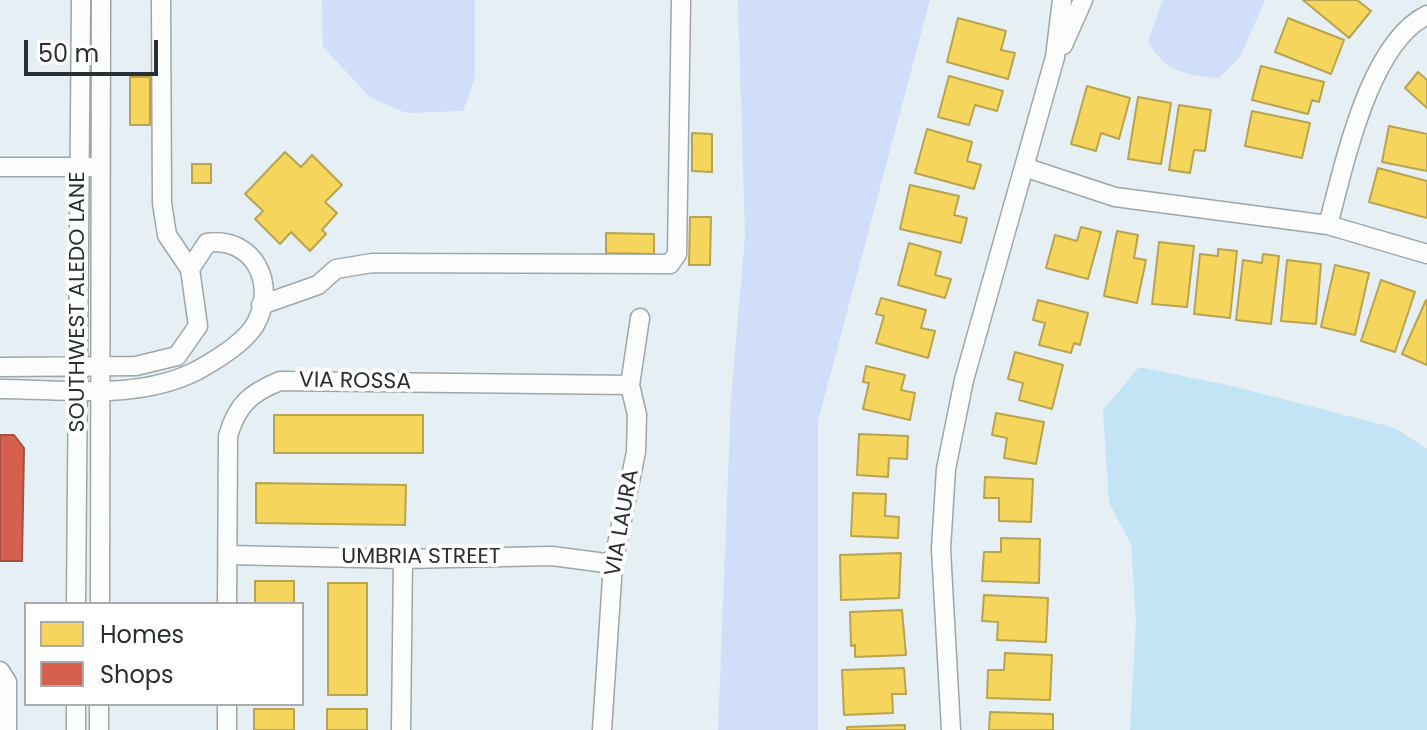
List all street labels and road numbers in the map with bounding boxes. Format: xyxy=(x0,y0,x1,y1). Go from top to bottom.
street label: SOUTHWEST ALEDO LANE xyxy=(65,171,91,433)
street label: VIA ROSSA xyxy=(299,368,411,396)
street label: VIA LAURA xyxy=(601,467,645,579)
street label: UMBRIA STREET xyxy=(341,544,501,570)

